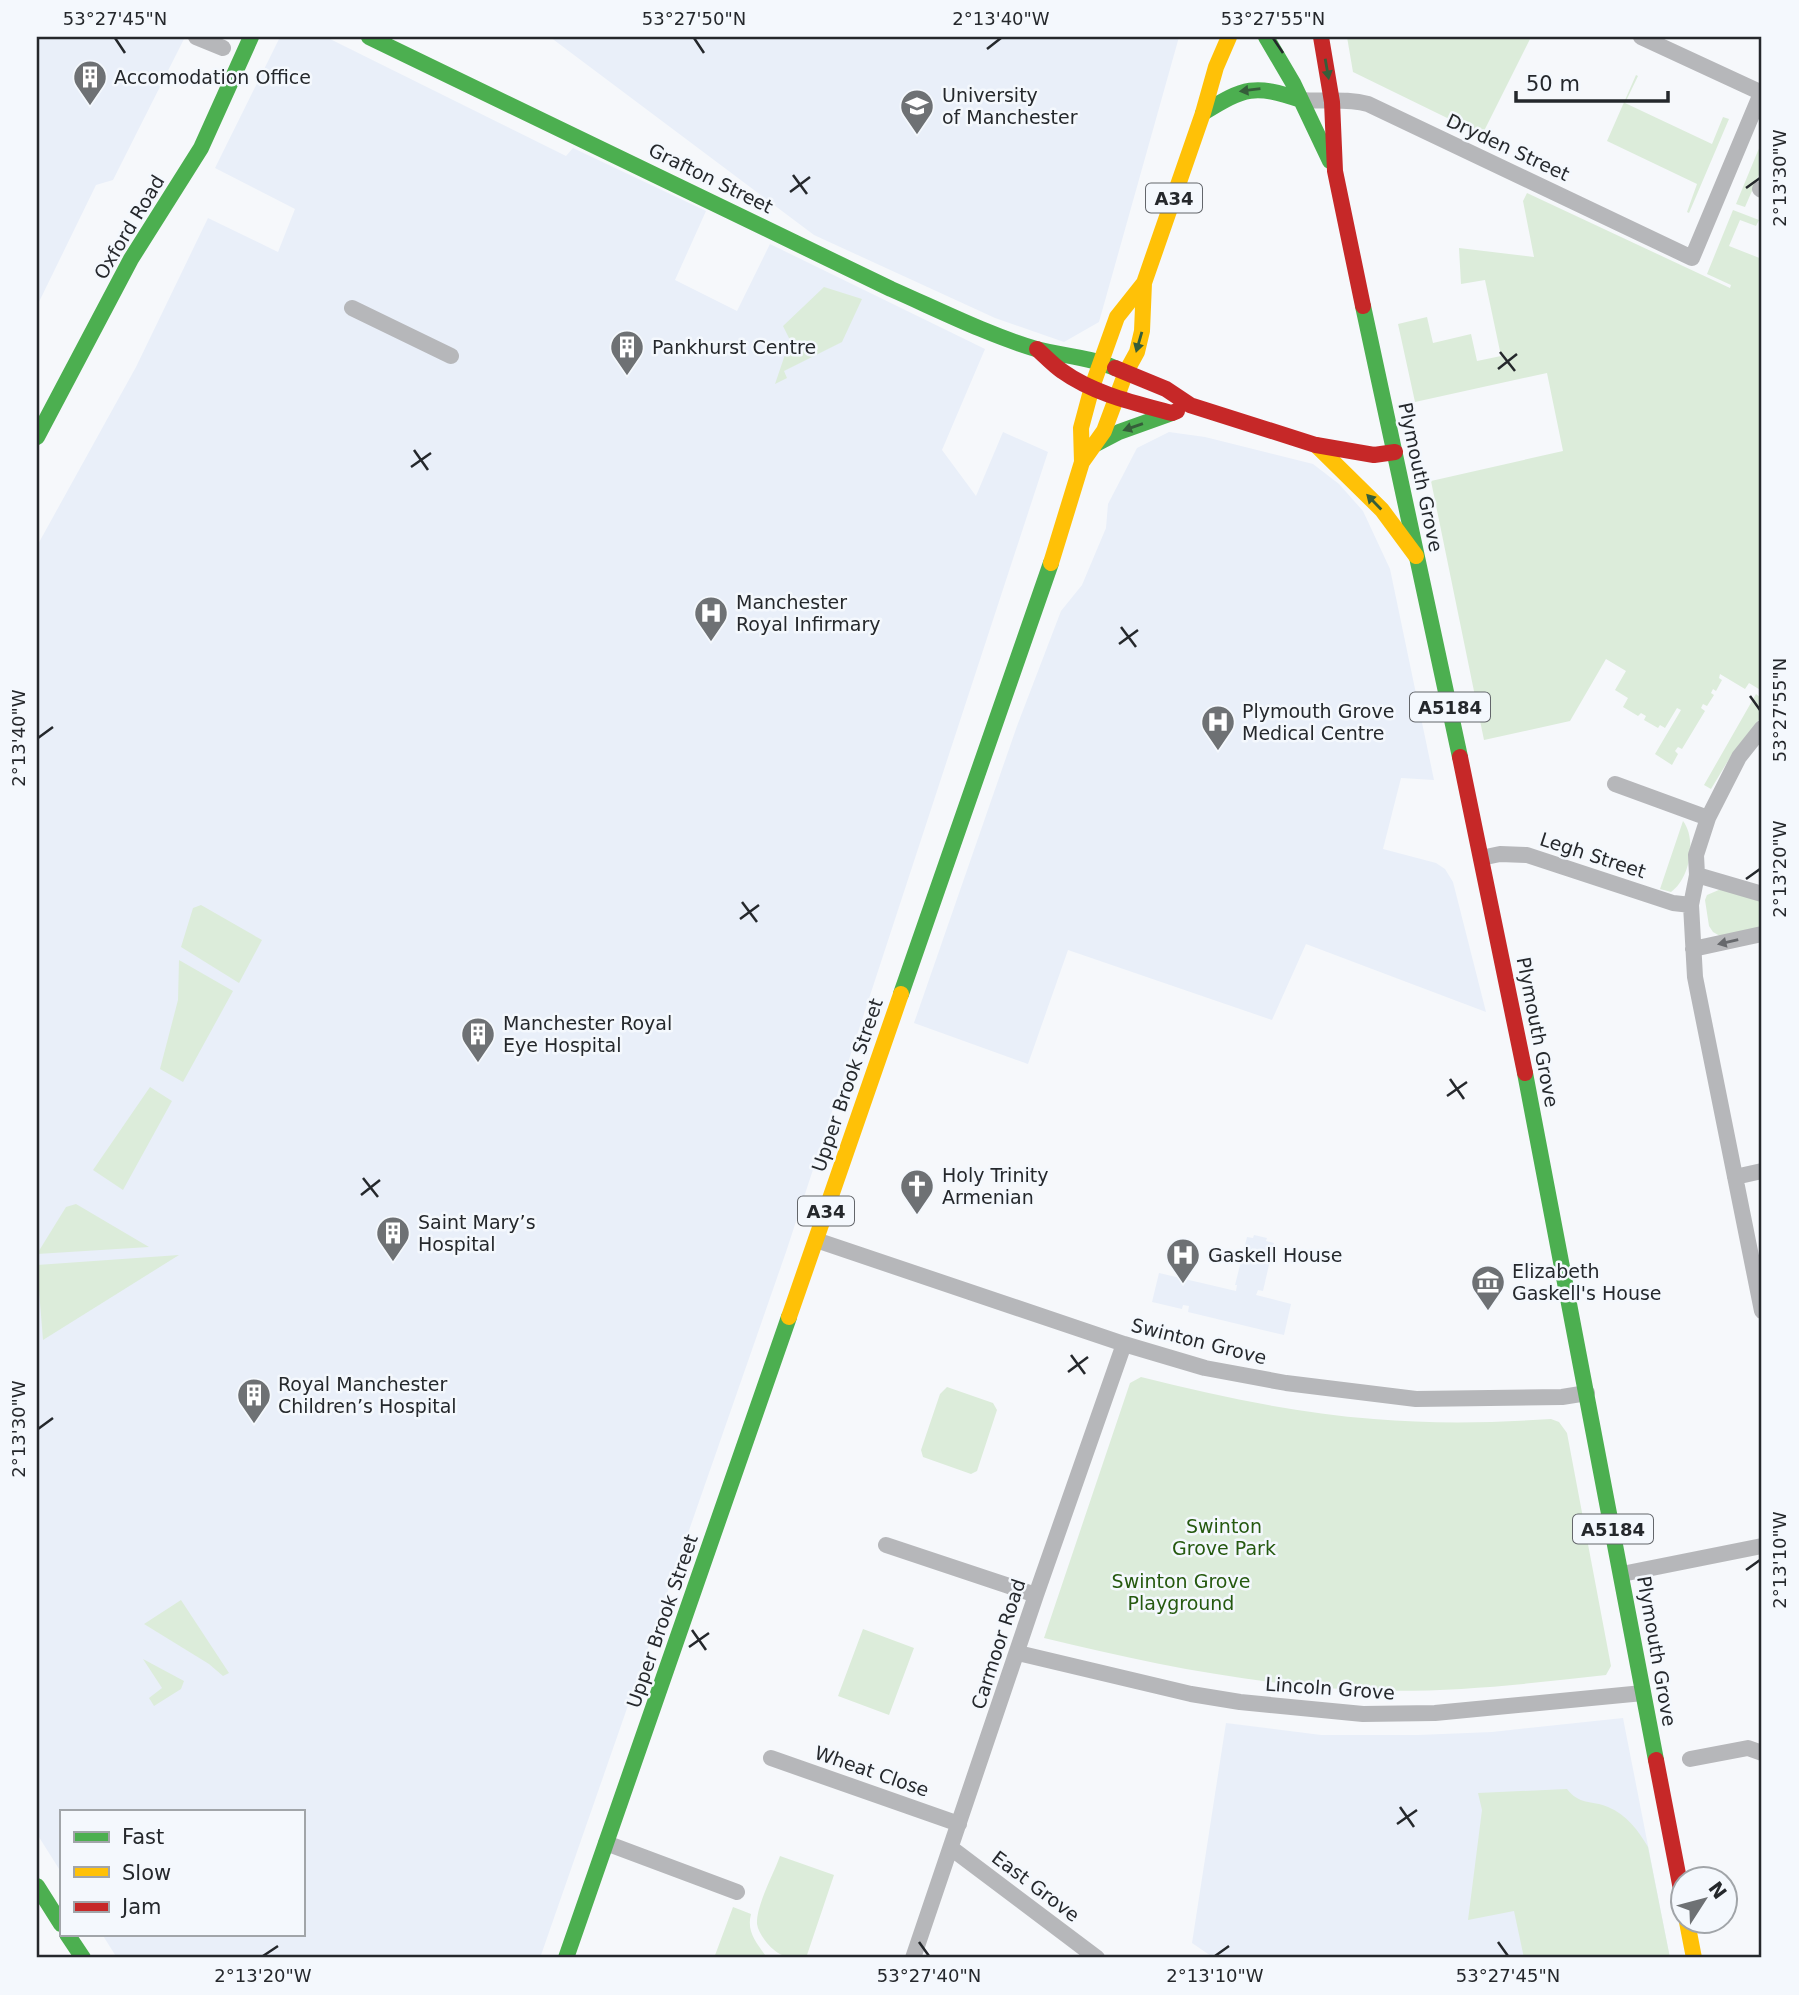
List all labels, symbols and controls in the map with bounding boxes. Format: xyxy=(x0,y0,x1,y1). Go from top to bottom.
text: 53°27'45"N xyxy=(63,8,167,29)
text: 53°27'50"N xyxy=(642,8,746,29)
text: 2°13'40"W xyxy=(952,8,1050,29)
text: 53°27'55"N xyxy=(1221,8,1325,29)
building icon: Accomodation Office xyxy=(71,58,109,107)
one-way arrow xyxy=(1322,58,1333,80)
scale bar xyxy=(1516,60,1668,104)
place label: Accomodation Office xyxy=(114,66,311,88)
text: 50 m xyxy=(1526,72,1580,96)
place label: University of Manchester xyxy=(942,84,1078,128)
one-way arrow xyxy=(1239,85,1261,96)
school or university icon: University of Manchester xyxy=(898,87,936,136)
street label: Dryden Street xyxy=(1443,109,1573,185)
text: 2°13'30"W xyxy=(1769,129,1790,227)
street label: Grafton Street xyxy=(645,138,777,218)
street label: Oxford Road xyxy=(89,171,169,283)
road number: A34 xyxy=(1146,183,1202,212)
building icon: Pankhurst Centre xyxy=(608,328,646,377)
one-way arrow xyxy=(1133,332,1143,353)
place label: Pankhurst Centre xyxy=(652,336,816,358)
street label: Plymouth Grove xyxy=(1394,400,1448,554)
one-way arrow xyxy=(1123,422,1144,433)
one-way arrow xyxy=(1367,494,1383,511)
place label: Manchester Royal Infirmary xyxy=(736,591,880,635)
hospital icon: Manchester Royal Infirmary xyxy=(692,594,730,643)
text: 53°27'55"N xyxy=(1769,658,1790,762)
text: 2°13'40"W xyxy=(8,689,29,787)
road number: A5184 xyxy=(1410,692,1490,722)
place label: Plymouth Grove Medical Centre xyxy=(1242,700,1394,744)
hospital icon: Plymouth Grove Medical Centre xyxy=(1199,703,1237,752)
text: 2°13'20"W xyxy=(1769,820,1790,918)
street label: Legh Street xyxy=(1537,828,1649,882)
one-way arrow xyxy=(1717,937,1739,948)
street label: Plymouth Grove xyxy=(1513,955,1563,1109)
street label: Upper Brook Street xyxy=(807,995,887,1175)
place label: Manchester Royal Eye Hospital xyxy=(503,1012,672,1056)
building icon: Manchester Royal Eye Hospital xyxy=(459,1015,497,1064)
place label: Holy Trinity Armenian xyxy=(942,1164,1048,1208)
church icon: Holy Trinity Armenian xyxy=(898,1167,936,1216)
road number: A34 xyxy=(798,1196,854,1226)
place label: Saint Mary’s Hospital xyxy=(418,1211,536,1255)
building icon: Saint Mary’s Hospital xyxy=(374,1214,412,1263)
hospital icon: Gaskell House xyxy=(1164,1236,1202,1285)
place label: Gaskell House xyxy=(1208,1244,1342,1266)
place label: Elizabeth Gaskell's House xyxy=(1512,1260,1662,1304)
museum icon: Elizabeth Gaskell's House xyxy=(1469,1263,1507,1312)
street label: Swinton Grove xyxy=(1129,1314,1269,1368)
place label: Royal Manchester Children’s Hospital xyxy=(278,1373,457,1417)
building icon: Royal Manchester Children’s Hospital xyxy=(235,1376,273,1425)
text: 2°13'30"W xyxy=(8,1380,29,1478)
text: 2°13'10"W xyxy=(1769,1511,1790,1609)
road number: A5184 xyxy=(1573,1514,1653,1544)
park label: Swinton Grove Park xyxy=(1172,1515,1276,1559)
street label: Upper Brook Street xyxy=(622,1531,702,1711)
park label: Swinton Grove Playground xyxy=(1112,1570,1250,1614)
street label: Plymouth Grove xyxy=(1633,1574,1681,1728)
street label: Carmoor Road xyxy=(967,1576,1029,1712)
street label: Lincoln Grove xyxy=(1264,1672,1396,1704)
street label: Wheat Close xyxy=(812,1741,932,1801)
legend xyxy=(60,1810,304,1936)
text: Fast xyxy=(122,1825,164,1849)
street label: East Grove xyxy=(988,1846,1084,1926)
text: Slow xyxy=(122,1861,171,1885)
north arrow xyxy=(1670,1866,1740,1936)
text: N xyxy=(1704,1877,1731,1903)
text: Jam xyxy=(120,1895,162,1919)
text: 2°13'20"W xyxy=(214,1965,312,1986)
text: 53°27'40"N xyxy=(877,1965,981,1986)
text: 2°13'10"W xyxy=(1166,1965,1264,1986)
text: 53°27'45"N xyxy=(1456,1965,1560,1986)

